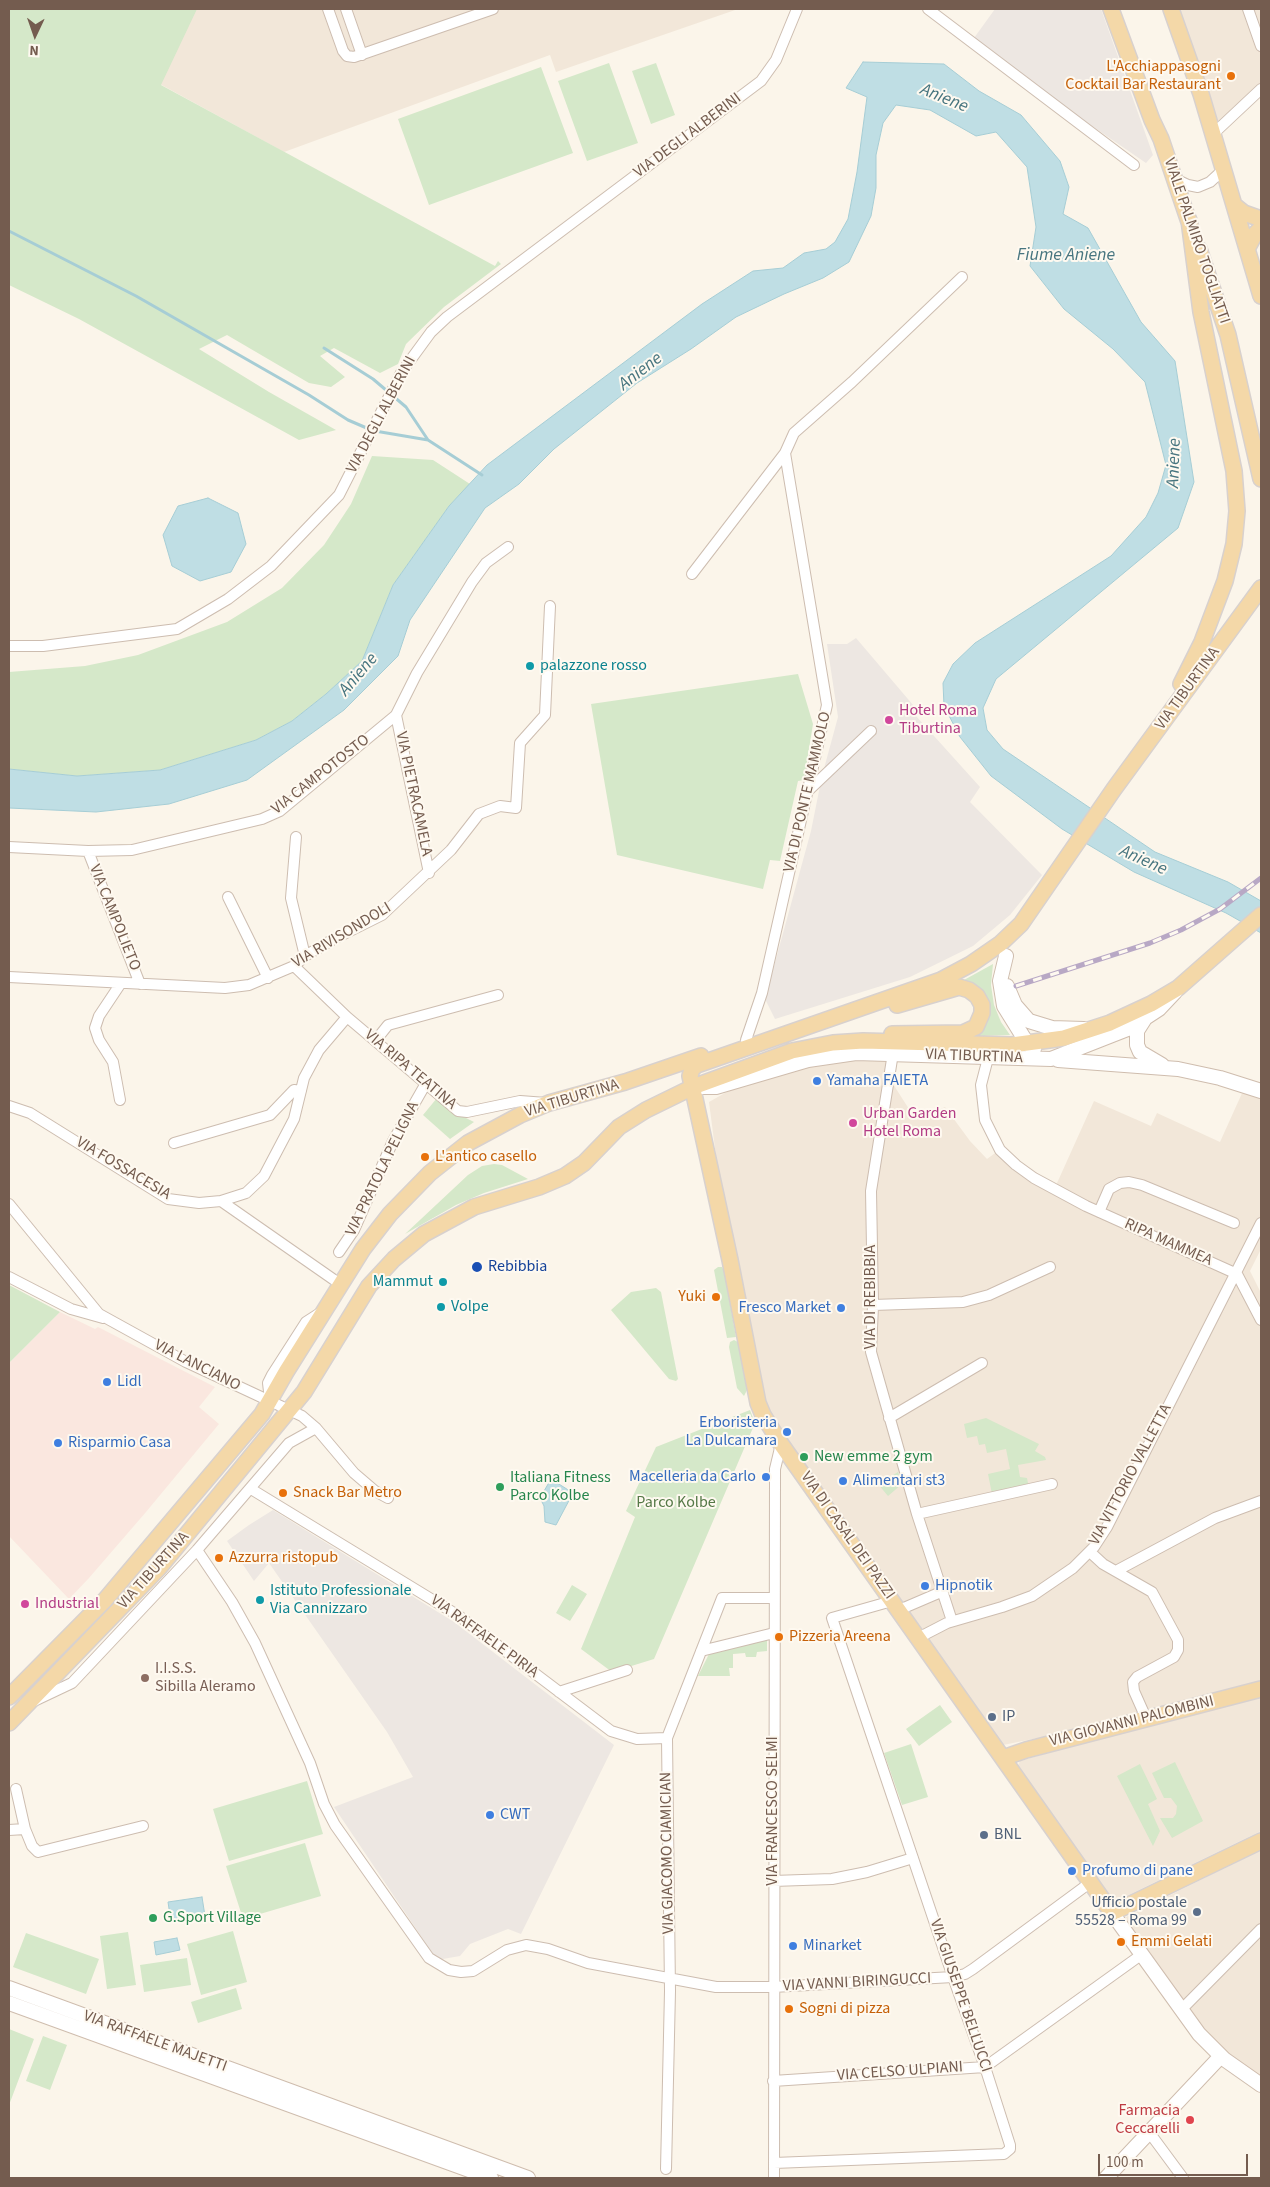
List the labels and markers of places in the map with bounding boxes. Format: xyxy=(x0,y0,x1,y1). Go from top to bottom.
place label: L'Acchiappasogni Cocktail Bar Restaurant xyxy=(1065,57,1221,95)
marker: L'Acchiappasogni Cocktail Bar Restaurant xyxy=(1225,70,1237,82)
place label: palazzone rosso xyxy=(540,656,647,676)
marker: palazzone rosso xyxy=(524,660,536,672)
place label: Hotel Roma Tiburtina xyxy=(899,701,977,739)
marker: Hotel Roma Tiburtina xyxy=(883,714,895,726)
place label: Yamaha FAIETA xyxy=(827,1071,928,1091)
marker: Yamaha FAIETA xyxy=(811,1075,823,1087)
place label: Urban Garden Hotel Roma xyxy=(863,1104,956,1142)
marker: Urban Garden Hotel Roma xyxy=(847,1117,859,1129)
place label: L'antico casello xyxy=(435,1147,537,1167)
marker: L'antico casello xyxy=(419,1151,431,1163)
place label: Rebibbia xyxy=(488,1257,547,1277)
marker: Rebibbia xyxy=(470,1260,484,1274)
place label: Mammut xyxy=(373,1272,433,1292)
marker: Mammut xyxy=(437,1276,449,1288)
place label: Yuki xyxy=(678,1287,706,1307)
marker: Yuki xyxy=(710,1291,722,1303)
place label: Volpe xyxy=(451,1297,489,1317)
place label: Fresco Market xyxy=(738,1298,831,1318)
marker: Volpe xyxy=(435,1301,447,1313)
marker: Fresco Market xyxy=(835,1302,847,1314)
place label: Lidl xyxy=(117,1372,142,1392)
marker: Lidl xyxy=(101,1376,113,1388)
place label: Erboristeria La Dulcamara xyxy=(686,1413,777,1451)
marker: Erboristeria La Dulcamara xyxy=(781,1426,793,1438)
place label: Risparmio Casa xyxy=(68,1433,171,1453)
marker: Risparmio Casa xyxy=(52,1437,64,1449)
place label: New emme 2 gym xyxy=(814,1447,933,1467)
marker: New emme 2 gym xyxy=(798,1451,810,1463)
place label: Macelleria da Carlo xyxy=(629,1467,756,1487)
place label: Italiana Fitness Parco Kolbe xyxy=(510,1468,611,1506)
marker: Macelleria da Carlo xyxy=(760,1471,772,1483)
place label: Alimentari st3 xyxy=(853,1471,945,1491)
marker: Alimentari st3 xyxy=(837,1475,849,1487)
marker: Italiana Fitness Parco Kolbe xyxy=(494,1481,506,1493)
place label: Snack Bar Metro xyxy=(293,1483,402,1503)
marker: Snack Bar Metro xyxy=(277,1487,289,1499)
place label: Azzurra ristopub xyxy=(229,1548,338,1568)
marker: Azzurra ristopub xyxy=(213,1552,225,1564)
place label: Hipnotik xyxy=(935,1576,993,1596)
marker: Hipnotik xyxy=(919,1580,931,1592)
place label: Istituto Professionale Via Cannizzaro xyxy=(270,1581,411,1619)
place label: Industrial xyxy=(35,1594,99,1614)
marker: Istituto Professionale Via Cannizzaro xyxy=(254,1594,266,1606)
marker: Industrial xyxy=(19,1598,31,1610)
place label: Pizzeria Areena xyxy=(789,1627,891,1647)
marker: Pizzeria Areena xyxy=(773,1631,785,1643)
place label: I.I.S.S. Sibilla Aleramo xyxy=(155,1659,256,1697)
marker: I.I.S.S. Sibilla Aleramo xyxy=(139,1672,151,1684)
place label: IP xyxy=(1002,1707,1015,1727)
marker: IP xyxy=(986,1711,998,1723)
place label: CWT xyxy=(500,1805,530,1825)
marker: CWT xyxy=(484,1809,496,1821)
place label: BNL xyxy=(994,1825,1022,1845)
marker: BNL xyxy=(978,1829,990,1841)
place label: Profumo di pane xyxy=(1082,1861,1193,1881)
marker: Profumo di pane xyxy=(1066,1865,1078,1877)
place label: Ufficio postale 55528 – Roma 99 xyxy=(1075,1893,1187,1931)
marker: Ufficio postale 55528 – Roma 99 xyxy=(1191,1906,1203,1918)
place label: G.Sport Village xyxy=(163,1908,261,1928)
marker: G.Sport Village xyxy=(147,1912,159,1924)
place label: Emmi Gelati xyxy=(1131,1932,1212,1952)
place label: Minarket xyxy=(803,1936,862,1956)
marker: Emmi Gelati xyxy=(1115,1936,1127,1948)
marker: Minarket xyxy=(787,1940,799,1952)
place label: Sogni di pizza xyxy=(799,1999,890,2019)
marker: Sogni di pizza xyxy=(783,2003,795,2015)
place label: Farmacia Ceccarelli xyxy=(1115,2101,1180,2139)
marker: Farmacia Ceccarelli xyxy=(1184,2114,1196,2126)

